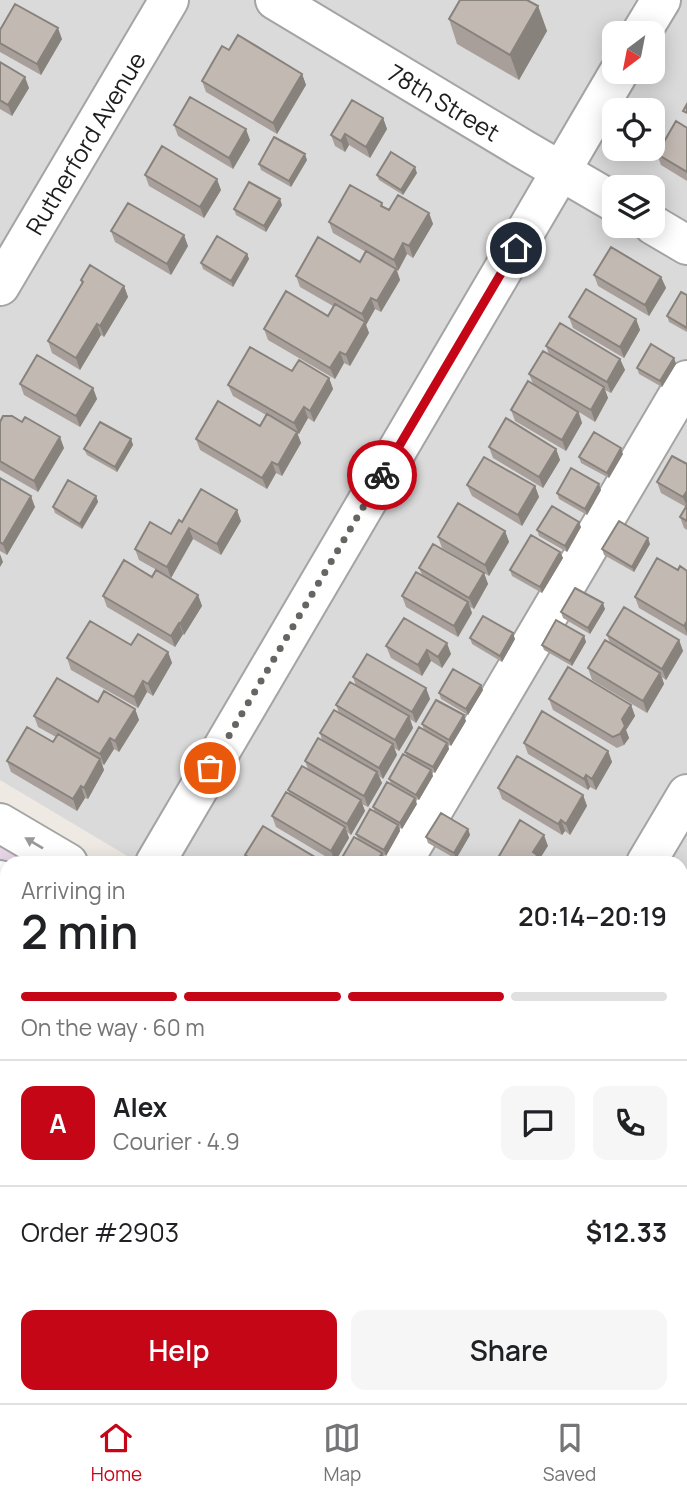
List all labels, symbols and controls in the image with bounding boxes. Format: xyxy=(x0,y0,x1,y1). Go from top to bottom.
north arrow xyxy=(602,21,665,84)
map controls xyxy=(602,21,665,238)
street label: Rutherford Avenue xyxy=(17,45,153,241)
street label: 78th Street xyxy=(382,56,506,148)
button: locate xyxy=(602,98,665,161)
button: layers xyxy=(602,175,665,238)
pin xyxy=(486,218,546,278)
icon: home xyxy=(497,229,535,267)
courier xyxy=(347,440,417,510)
icon: bike xyxy=(363,456,401,494)
pin xyxy=(180,738,240,798)
icon: bag xyxy=(191,749,229,787)
one-way arrow xyxy=(24,836,43,849)
text: Arriving in xyxy=(21,874,126,906)
text: 20:14–20:19 xyxy=(518,898,667,934)
text: 2 min xyxy=(21,900,138,963)
text: On the way · 60 m xyxy=(21,1011,205,1043)
button: chat xyxy=(501,1086,575,1160)
button: phone xyxy=(593,1086,667,1160)
text: Alex xyxy=(113,1089,167,1125)
text: A xyxy=(49,1105,67,1141)
text: Courier · 4.9 xyxy=(113,1125,240,1157)
text: Order #2903 xyxy=(21,1214,179,1250)
text: $12.33 xyxy=(586,1214,667,1250)
button: Help xyxy=(21,1310,337,1390)
button: Share xyxy=(351,1310,667,1390)
tab: Home xyxy=(91,1419,142,1487)
tab: Map xyxy=(323,1419,361,1487)
tab: Saved xyxy=(543,1419,596,1487)

